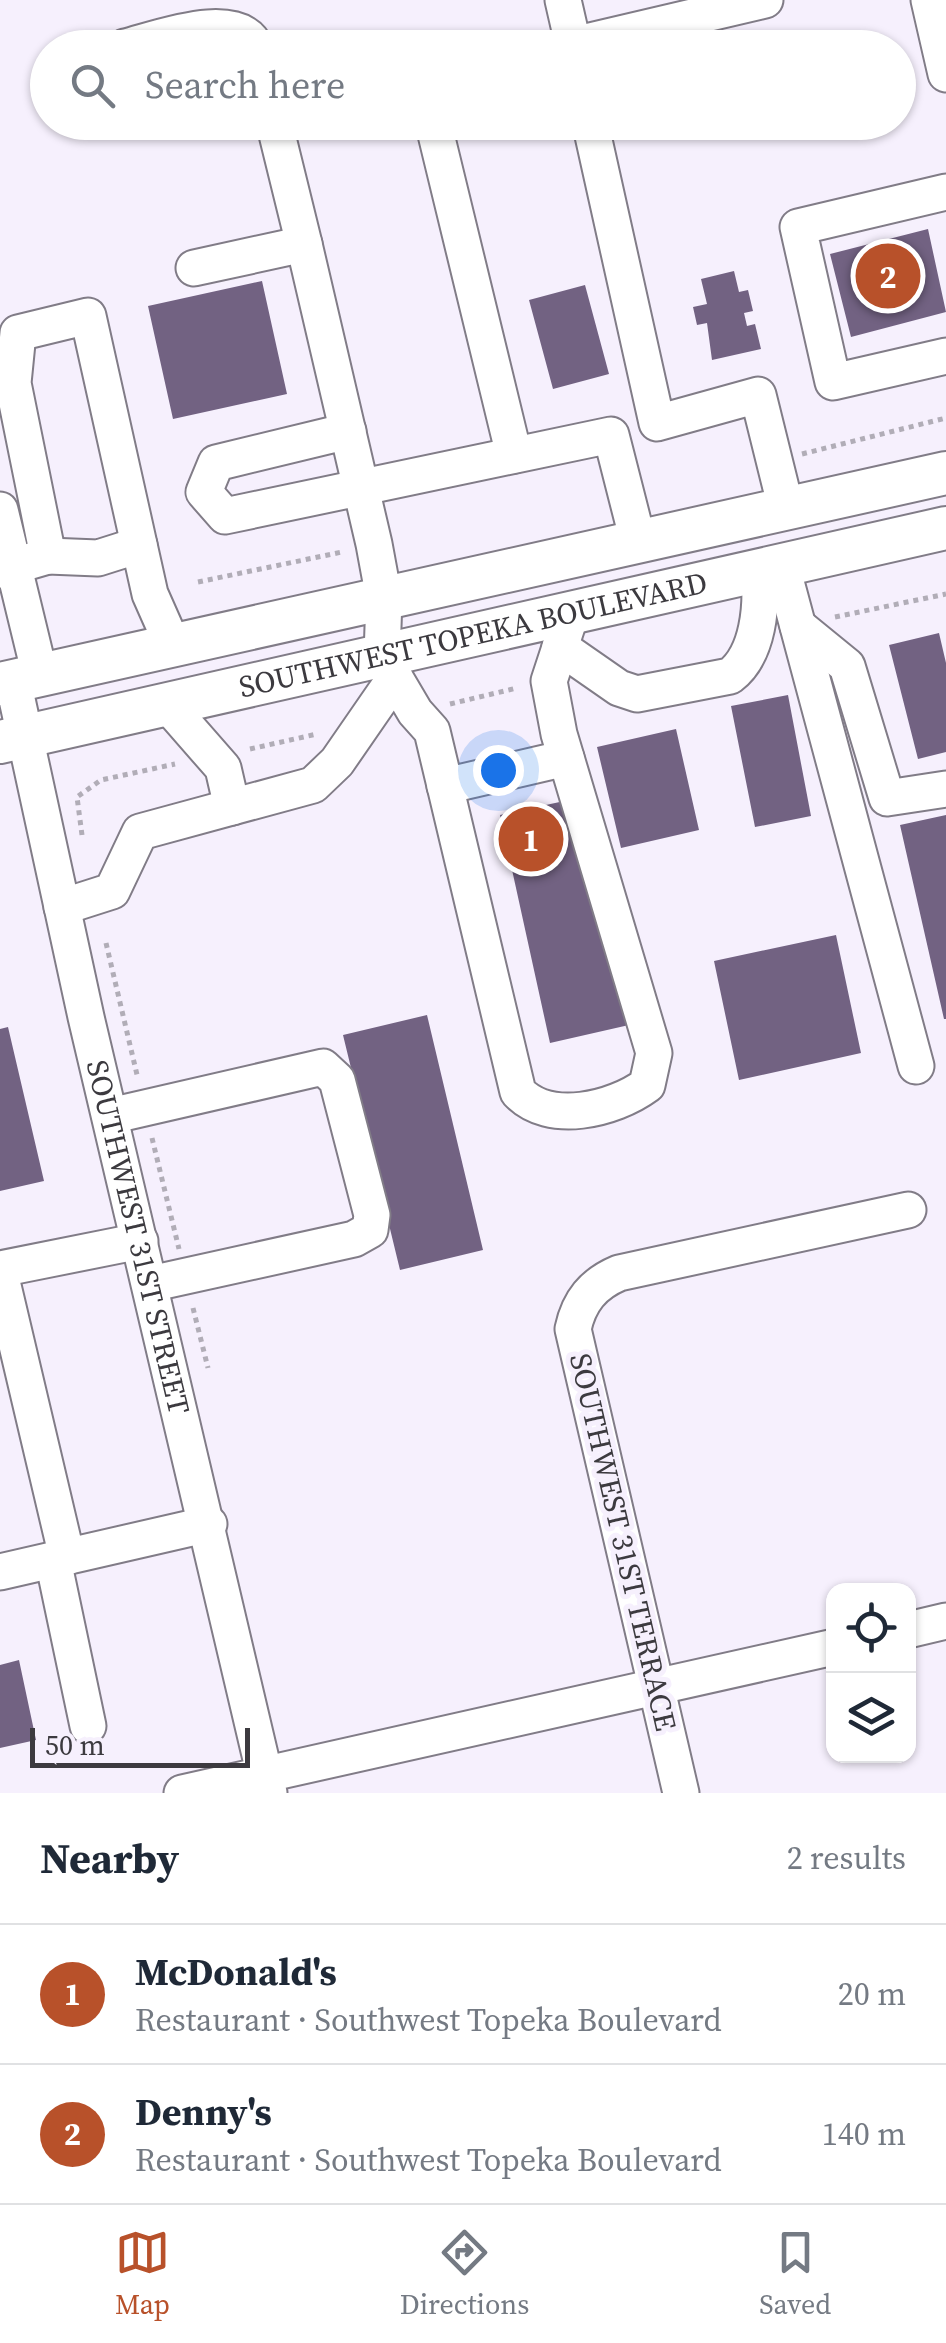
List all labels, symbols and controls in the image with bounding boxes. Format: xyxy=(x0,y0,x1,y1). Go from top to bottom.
search box xyxy=(30,30,916,140)
icon: search xyxy=(65,58,120,113)
text: Search here xyxy=(145,59,345,111)
pin: 2 xyxy=(856,238,920,314)
street label: SOUTHWEST TOPEKA BOULEVARD xyxy=(235,562,711,707)
your location xyxy=(473,745,524,796)
pin: 1 xyxy=(498,802,564,876)
street label: SOUTHWEST 31ST STREET xyxy=(77,1056,200,1418)
street label: SOUTHWEST 31ST TERRACE xyxy=(560,1349,687,1735)
map controls xyxy=(826,1583,916,1763)
button: locate xyxy=(826,1583,916,1673)
button: layers xyxy=(826,1673,916,1763)
scale bar xyxy=(30,1723,250,1768)
text: 50 m xyxy=(45,1726,105,1764)
text: Nearby xyxy=(40,1829,179,1887)
text: 2 results xyxy=(787,1836,906,1880)
text: McDonald's xyxy=(135,1946,337,1998)
text: 1 xyxy=(64,1972,81,2016)
text: 20 m xyxy=(838,1972,906,2016)
text: Restaurant · Southwest Topeka Boulevard xyxy=(135,1998,722,2042)
text: Denny's xyxy=(135,2086,272,2138)
text: 2 xyxy=(64,2112,81,2156)
text: 140 m xyxy=(822,2112,906,2156)
text: Restaurant · Southwest Topeka Boulevard xyxy=(135,2138,722,2182)
tab: Map xyxy=(115,2225,170,2323)
tab: Directions xyxy=(400,2225,529,2323)
tab: Saved xyxy=(759,2225,831,2323)

